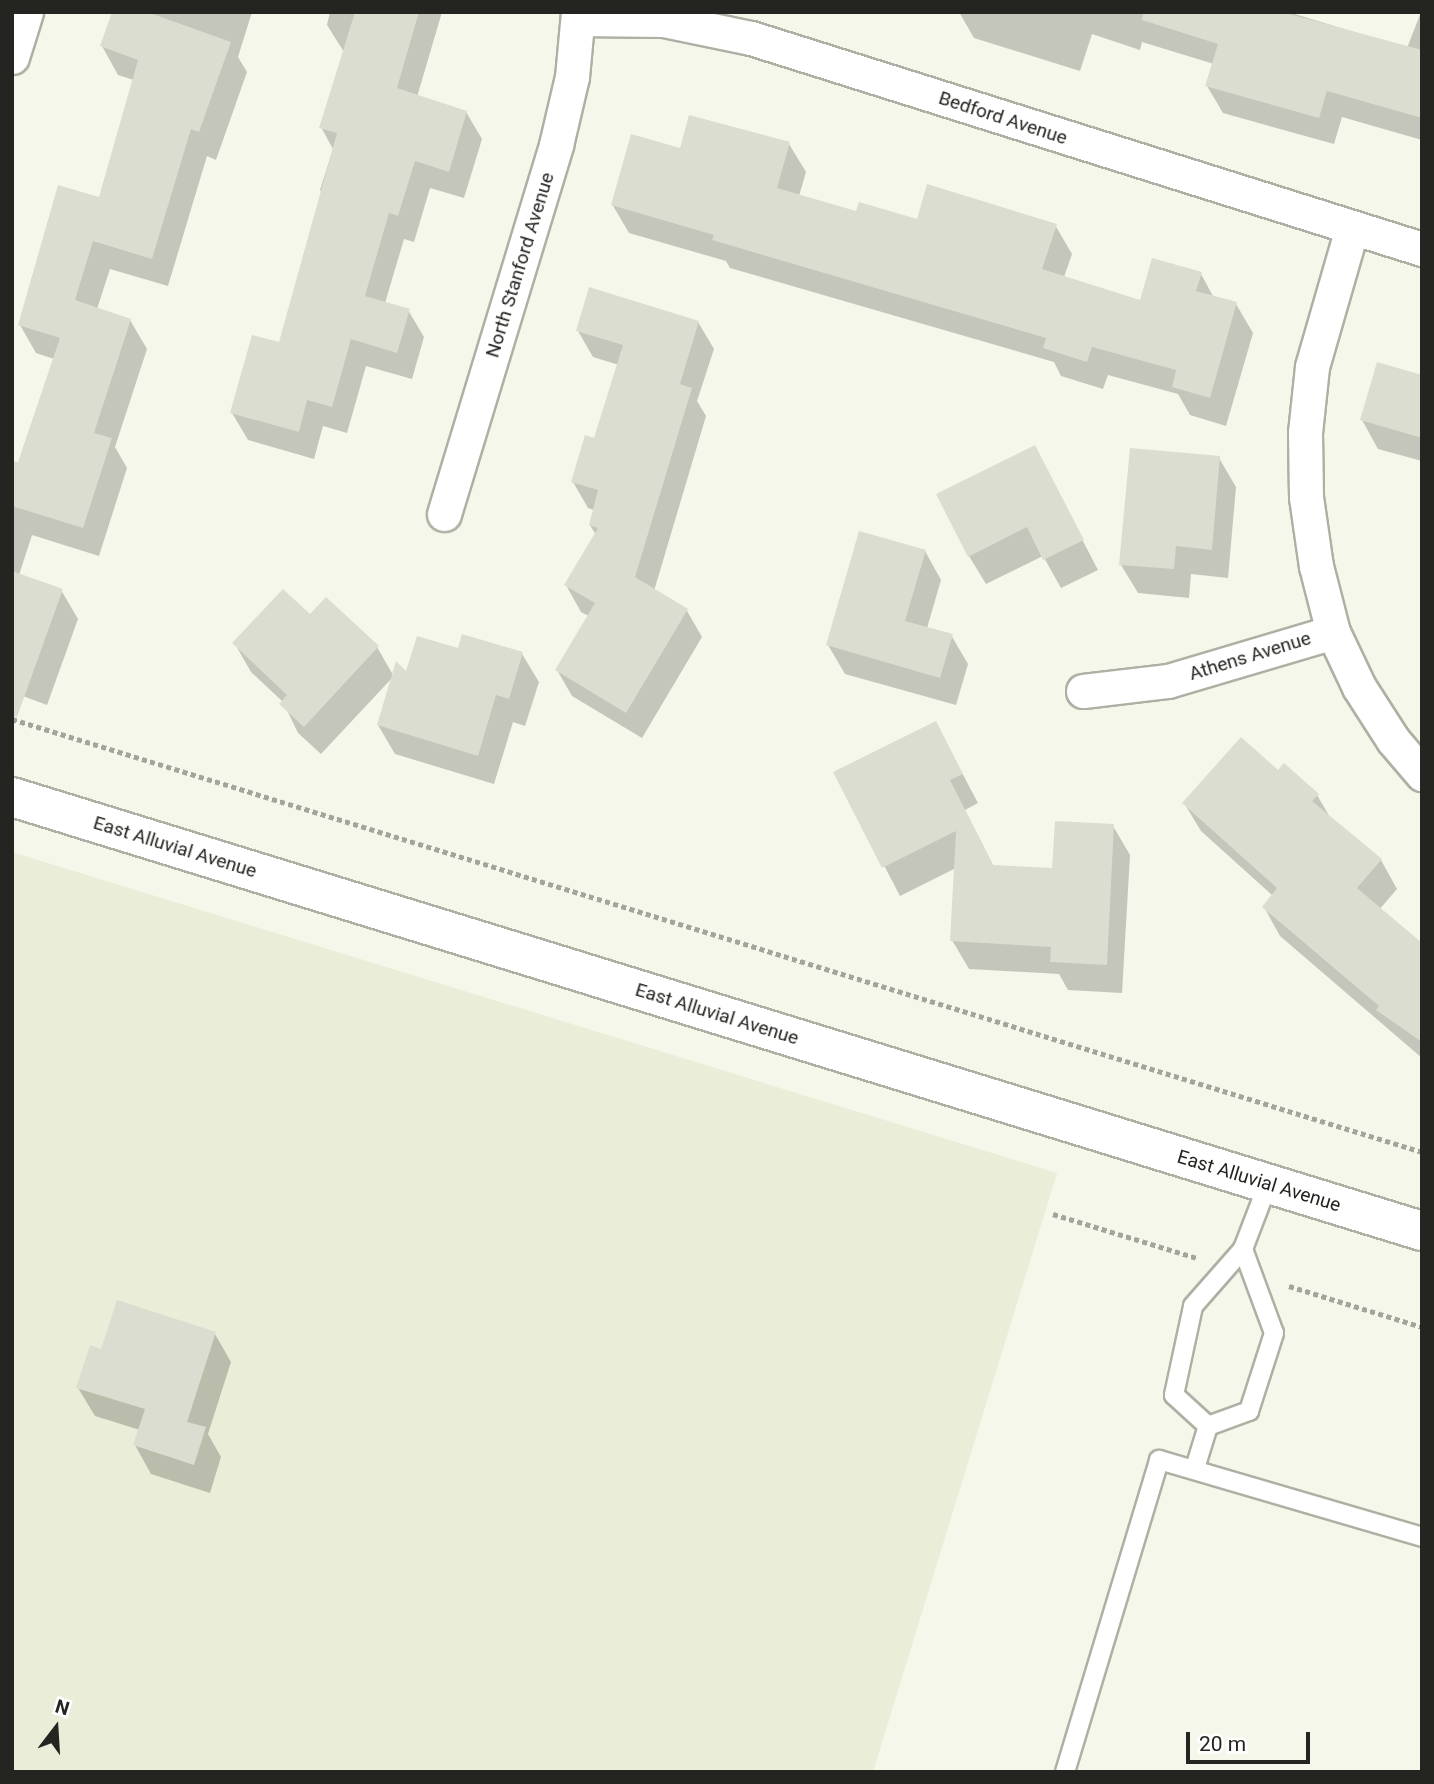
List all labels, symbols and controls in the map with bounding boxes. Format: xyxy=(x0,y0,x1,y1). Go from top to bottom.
street label: Bedford Avenue xyxy=(936,86,1070,150)
street label: North Stanford Avenue xyxy=(481,170,559,360)
street label: Athens Avenue xyxy=(1186,627,1314,685)
street label: East Alluvial Avenue xyxy=(91,811,259,883)
street label: East Alluvial Avenue xyxy=(633,978,801,1050)
street label: East Alluvial Avenue xyxy=(1175,1145,1343,1217)
north arrow xyxy=(21,1693,91,1763)
text: N xyxy=(53,1694,72,1720)
scale bar xyxy=(1189,1718,1313,1762)
text: 20 m xyxy=(1199,1732,1246,1756)

